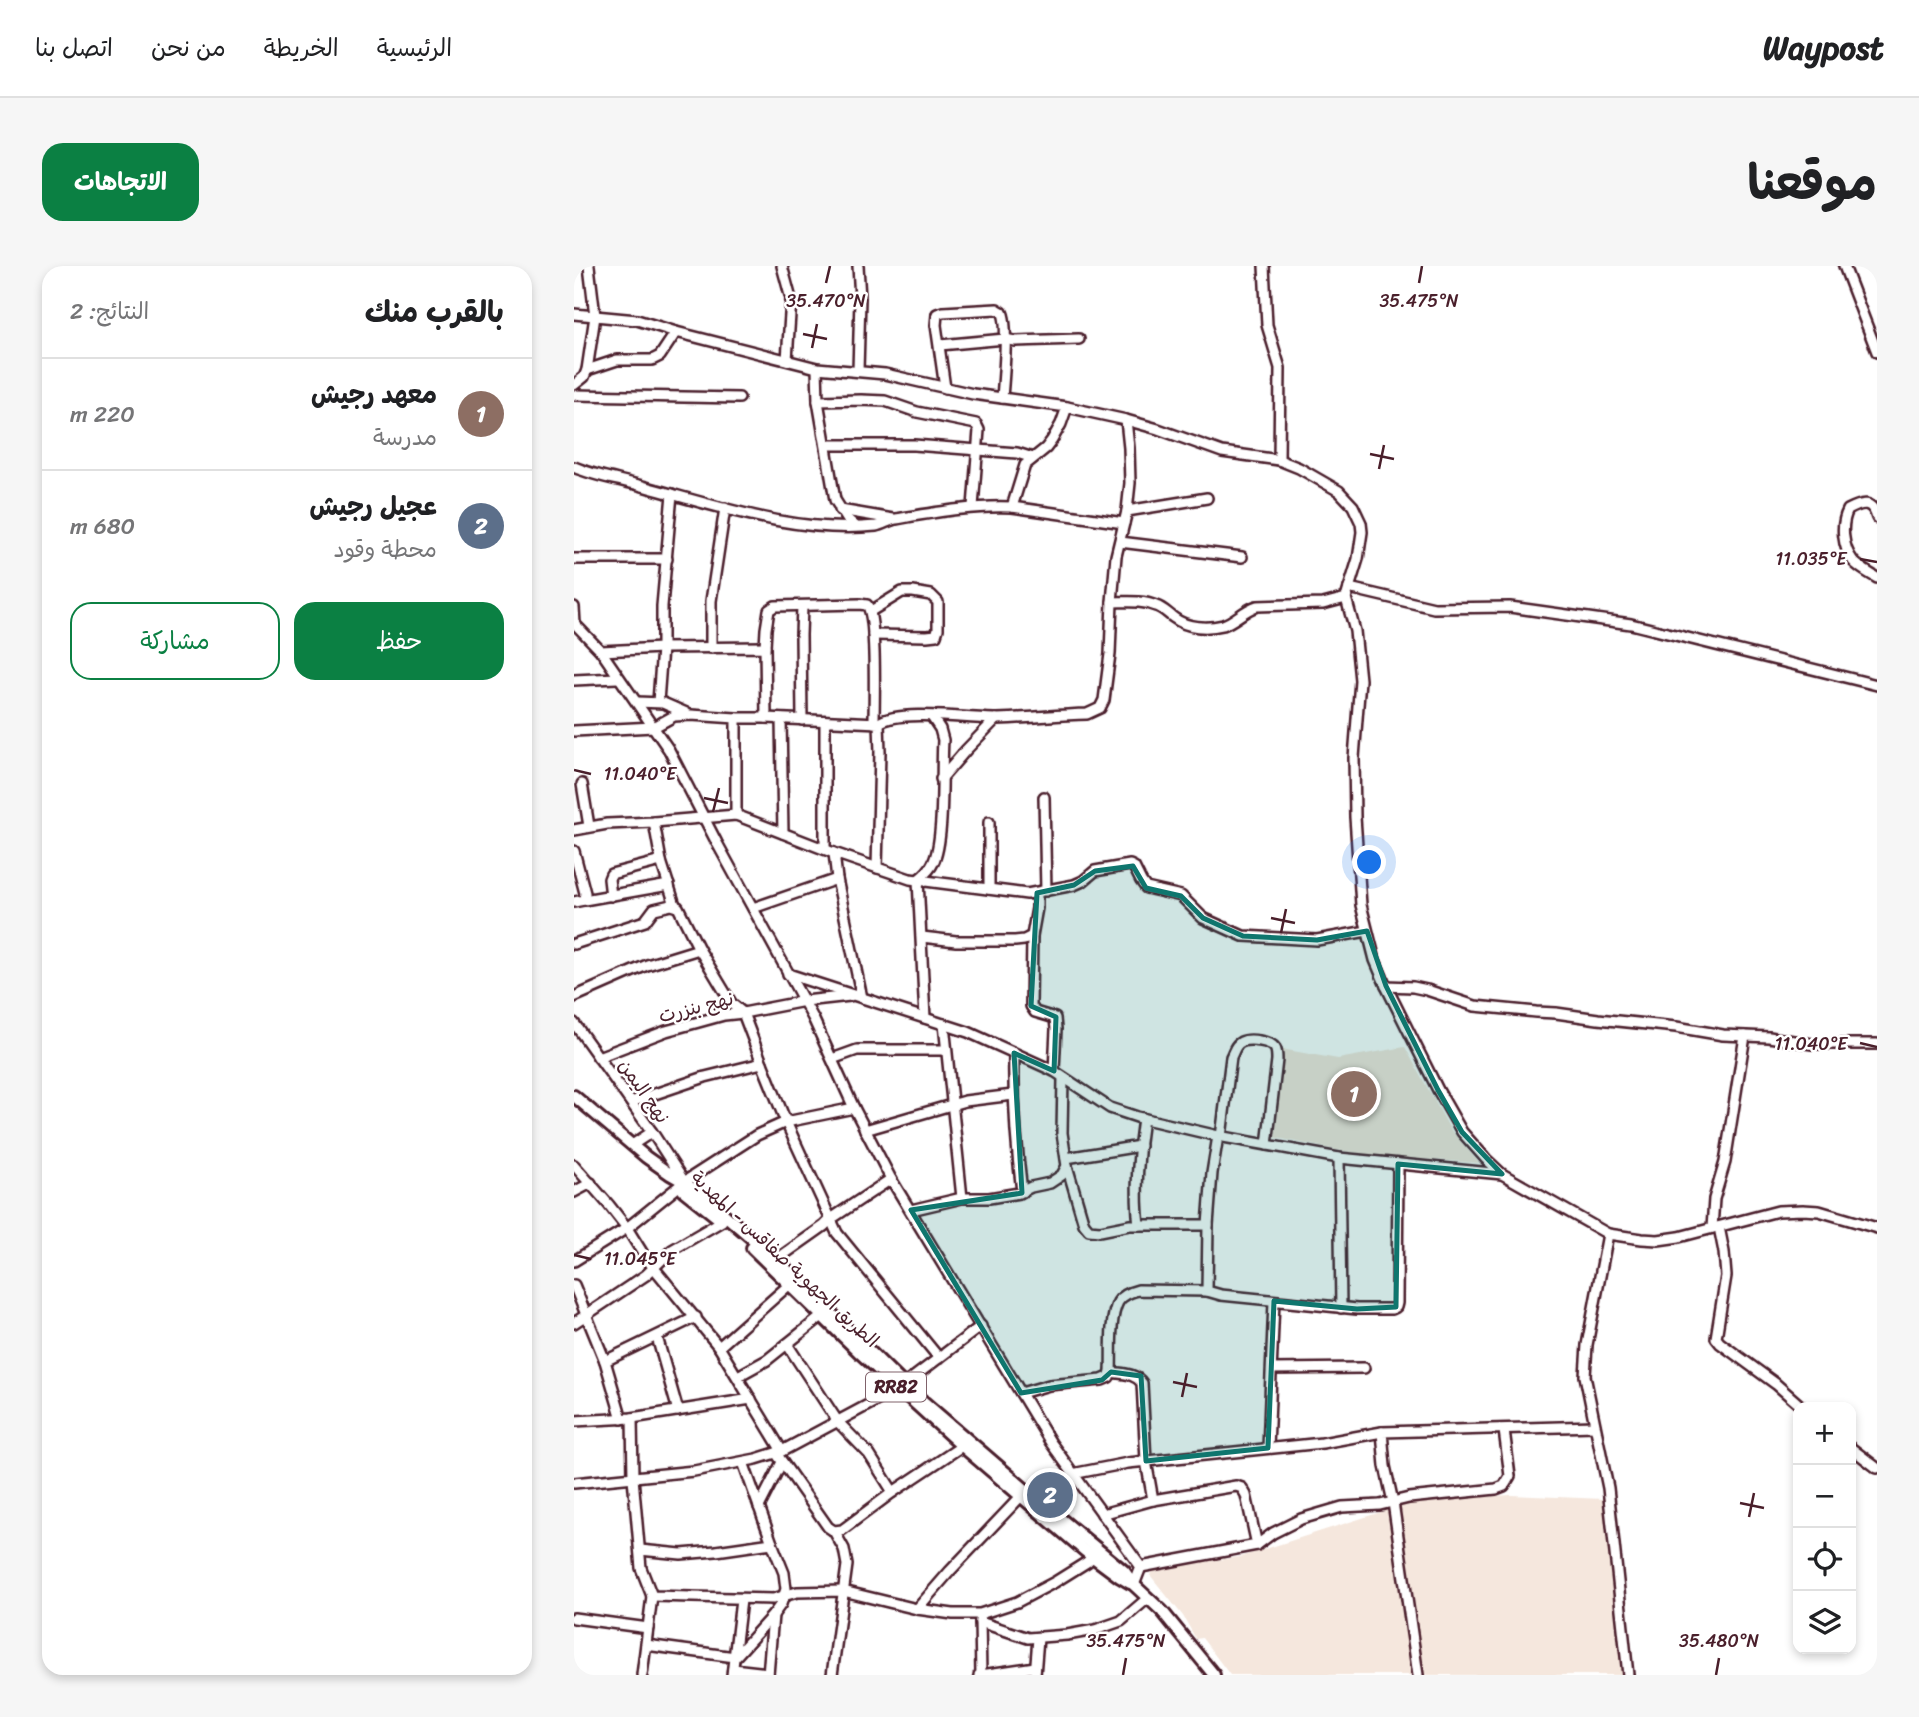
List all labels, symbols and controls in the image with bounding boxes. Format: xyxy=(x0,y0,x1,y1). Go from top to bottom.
text: Waypost xyxy=(1763,19,1884,77)
text: اتصل بنا xyxy=(35,27,113,69)
text: من نحن xyxy=(151,27,226,69)
text: الخريطة xyxy=(264,27,339,69)
text: الرئيسية xyxy=(377,27,452,69)
text: موقعنا xyxy=(1747,139,1877,226)
button: الاتجاهات xyxy=(42,143,199,221)
text: بالقرب منك xyxy=(365,285,504,339)
text: 35.470°N xyxy=(786,285,866,317)
text: 35.475°N xyxy=(1379,285,1459,317)
text: النتائج: 2 xyxy=(70,291,149,332)
text: معهد رجيش xyxy=(311,371,437,417)
text: 220 m xyxy=(70,394,135,435)
text: 1 xyxy=(476,394,486,435)
text: مدرسة xyxy=(373,417,437,458)
text: عجيل رجيش xyxy=(309,483,437,529)
text: 680 m xyxy=(70,506,135,547)
text: 2 xyxy=(474,506,488,547)
text: محطة وقود xyxy=(334,529,437,570)
text: 11.035°E xyxy=(1776,543,1847,575)
button: مشاركة xyxy=(70,602,280,680)
button: حفظ xyxy=(294,602,504,680)
text: 11.040°E xyxy=(604,758,677,790)
your location xyxy=(1352,845,1386,879)
street label: نهج بنزرت xyxy=(655,982,737,1032)
text: 11.040°E xyxy=(1775,1028,1848,1060)
street label: نهج اليمن xyxy=(609,1052,679,1130)
pin: 1 xyxy=(1331,1068,1377,1120)
street label: الطريق الجهوية صفاقس - المهدية xyxy=(683,1162,887,1356)
text: 11.045°E xyxy=(604,1243,677,1275)
road number: RR82 xyxy=(866,1372,926,1402)
map controls xyxy=(1793,1402,1856,1654)
button: + xyxy=(1793,1402,1856,1465)
button: − xyxy=(1793,1465,1856,1528)
pin: 2 xyxy=(1027,1469,1073,1521)
button: locate xyxy=(1793,1528,1856,1591)
button: layers xyxy=(1793,1591,1856,1654)
text: 35.475°N xyxy=(1086,1625,1166,1657)
text: 35.480°N xyxy=(1679,1625,1760,1657)

